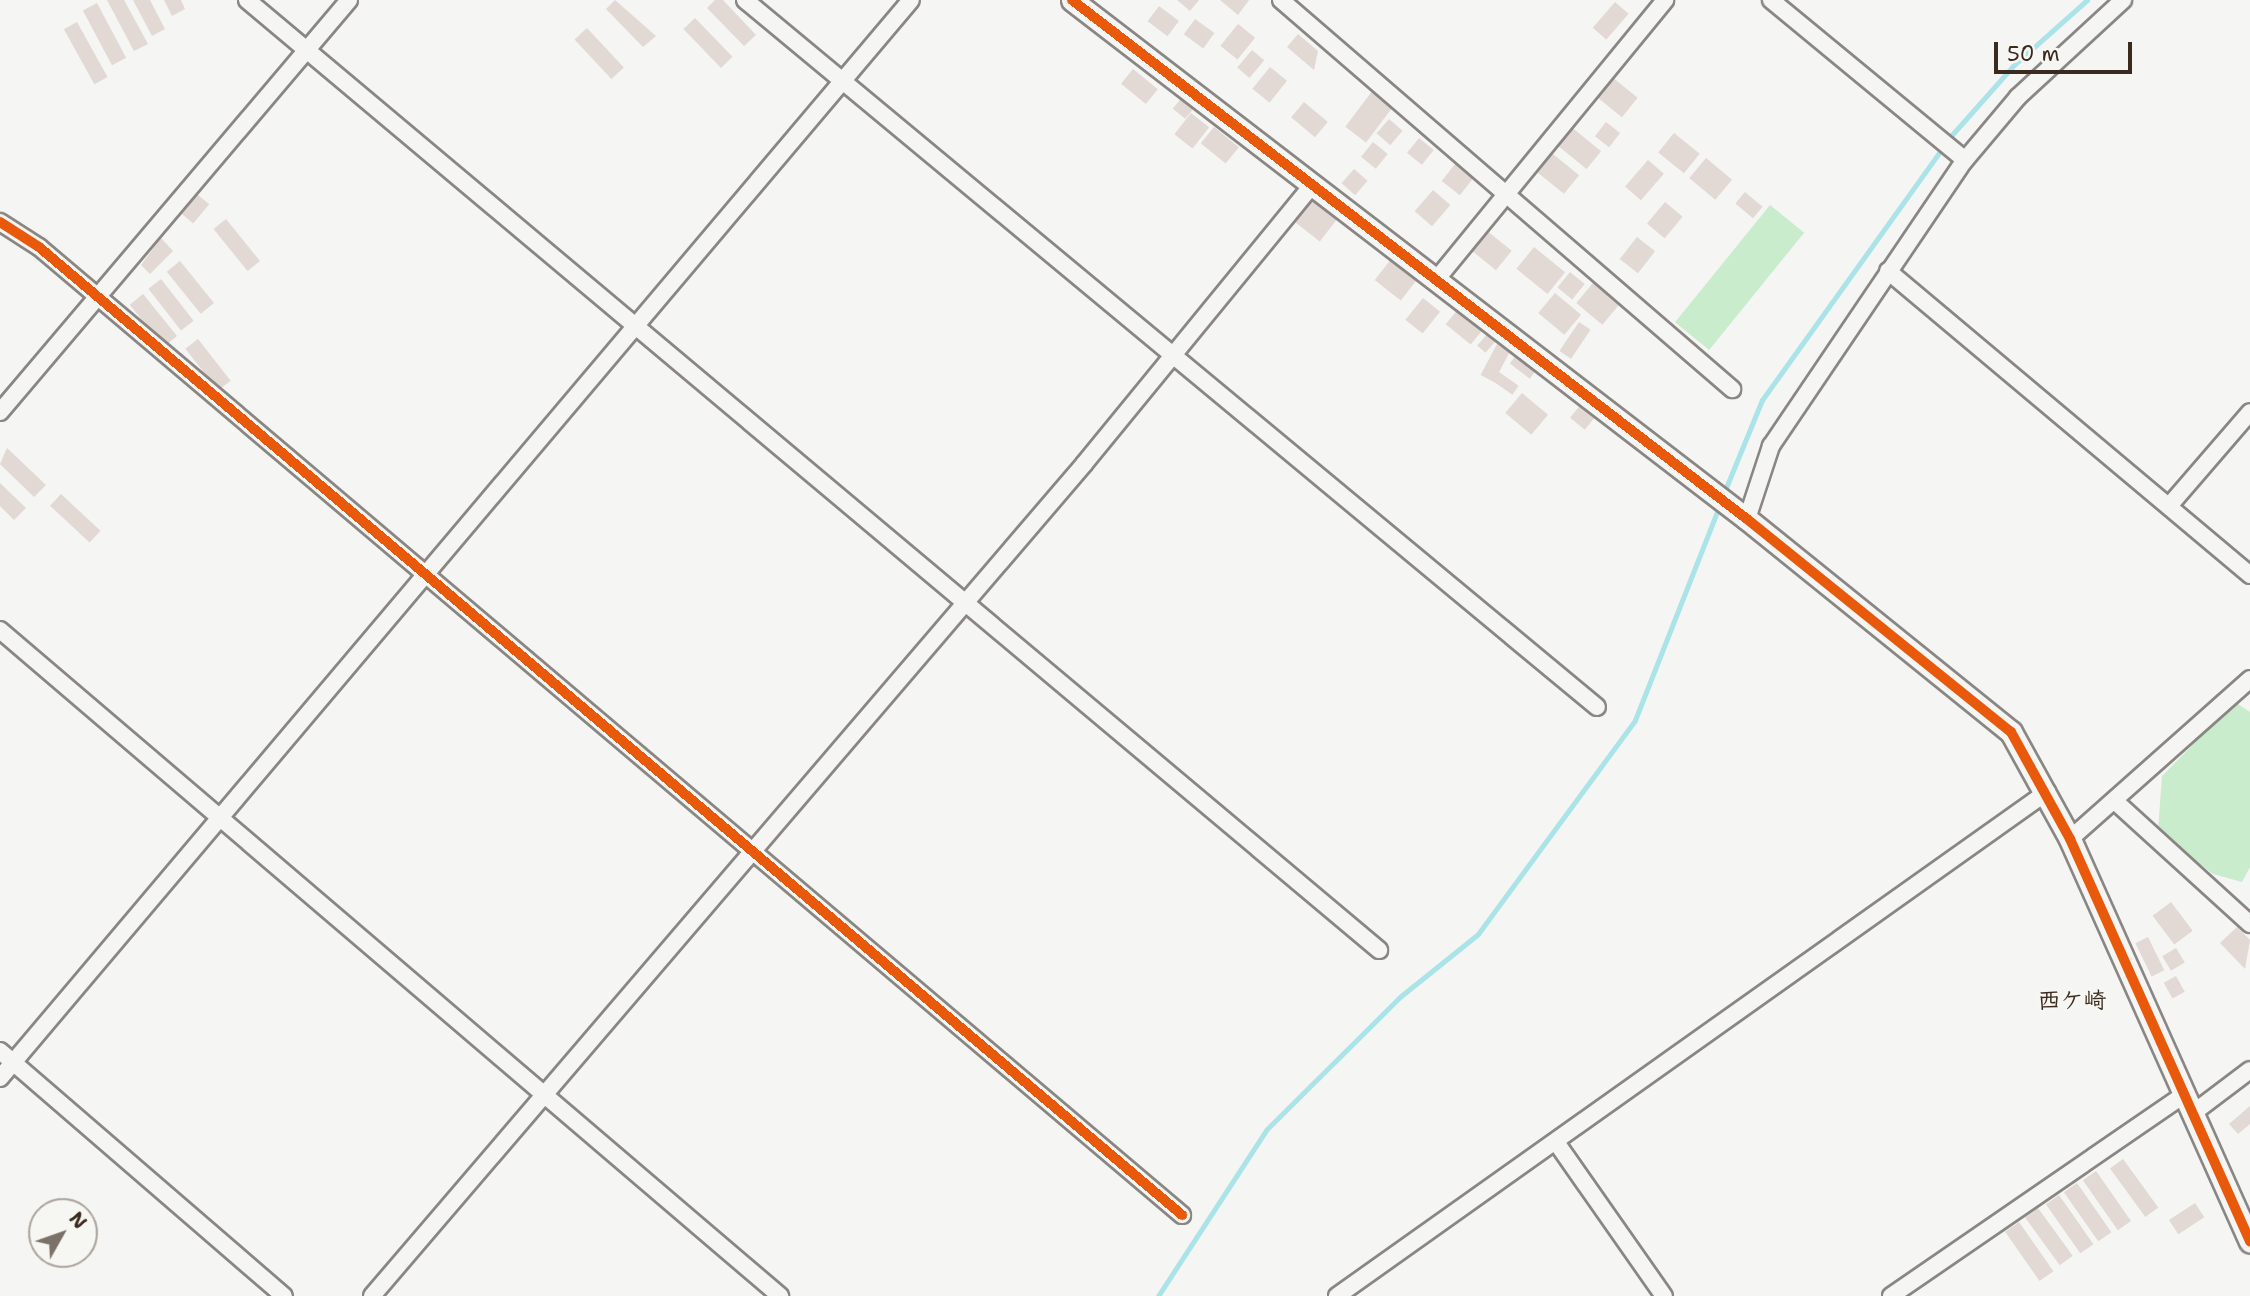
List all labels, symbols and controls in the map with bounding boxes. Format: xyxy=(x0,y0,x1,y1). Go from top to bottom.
scale bar xyxy=(1998,28,2136,72)
text: 50 m xyxy=(2007,40,2060,68)
district label: 西ケ崎 xyxy=(2038,986,2106,1014)
north arrow xyxy=(28,1198,98,1268)
text: N xyxy=(64,1207,92,1234)

